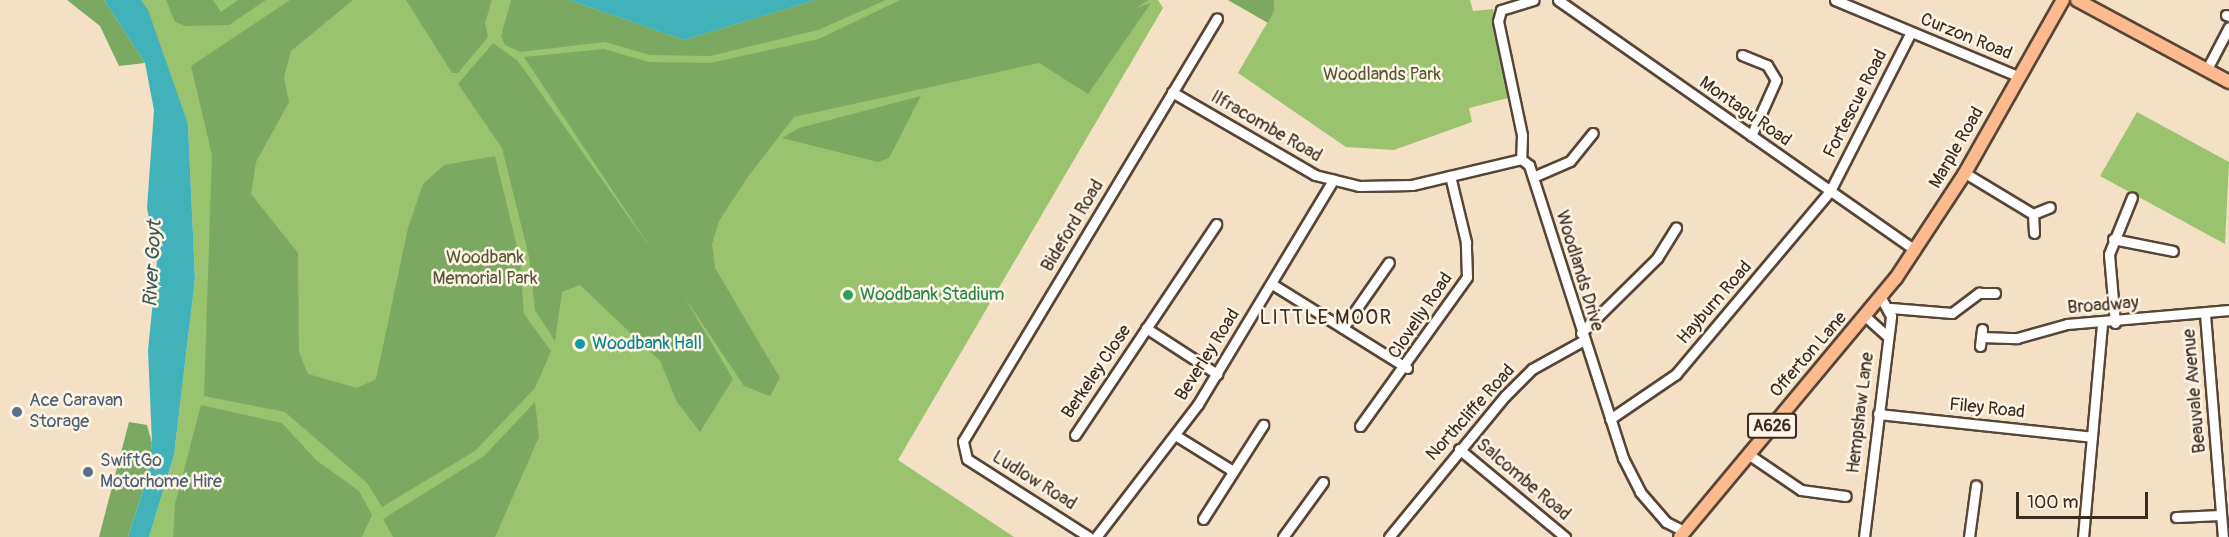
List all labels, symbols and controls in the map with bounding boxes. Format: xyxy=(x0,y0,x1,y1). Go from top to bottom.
street label: Curzon Road xyxy=(1917,9,2015,65)
street label: Fortescue Road xyxy=(1819,46,1893,162)
park label: Woodlands Park xyxy=(1323,64,1441,86)
street label: Montagu Road xyxy=(1695,72,1795,152)
street label: Ilfracombe Road xyxy=(1207,86,1325,168)
street label: Marple Road xyxy=(1925,103,1989,193)
street label: Bideford Road xyxy=(1037,176,1109,276)
street label: Woodlands Drive xyxy=(1550,208,1608,334)
water label: River Goyt xyxy=(138,220,166,308)
park label: Woodbank Memorial Park xyxy=(432,248,538,290)
street label: Hayburn Road xyxy=(1673,257,1757,349)
street label: Clovelly Road xyxy=(1384,269,1458,363)
place label: Woodbank Stadium xyxy=(860,284,1004,306)
marker: Woodbank Stadium xyxy=(841,288,855,302)
street label: Broadway xyxy=(2067,293,2139,319)
street label: Beverley Road xyxy=(1171,305,1245,405)
district label: LITTLE MOOR xyxy=(1259,305,1393,329)
street label: Offerton Lane xyxy=(1766,308,1852,402)
street label: Berkeley Close xyxy=(1058,321,1136,423)
street label: Beauvale Avenue xyxy=(2179,328,2211,454)
place label: Woodbank Hall xyxy=(592,333,702,355)
marker: Woodbank Hall xyxy=(573,337,587,351)
street label: Hempshaw Lane xyxy=(1843,351,1879,475)
street label: Northcliffe Road xyxy=(1422,360,1520,466)
place label: Ace Caravan Storage xyxy=(29,391,123,434)
street label: Filey Road xyxy=(1948,394,2026,424)
marker: Ace Caravan Storage xyxy=(10,405,24,419)
road number: A626 xyxy=(1746,413,1798,439)
street label: Salcombe Road xyxy=(1472,434,1574,526)
street label: Ludlow Road xyxy=(988,447,1080,515)
place label: SwiftGo Motorhome Hire xyxy=(100,451,222,494)
marker: SwiftGo Motorhome Hire xyxy=(81,465,95,479)
scale bar xyxy=(2019,480,2151,518)
text: 100 m xyxy=(2027,491,2079,514)

